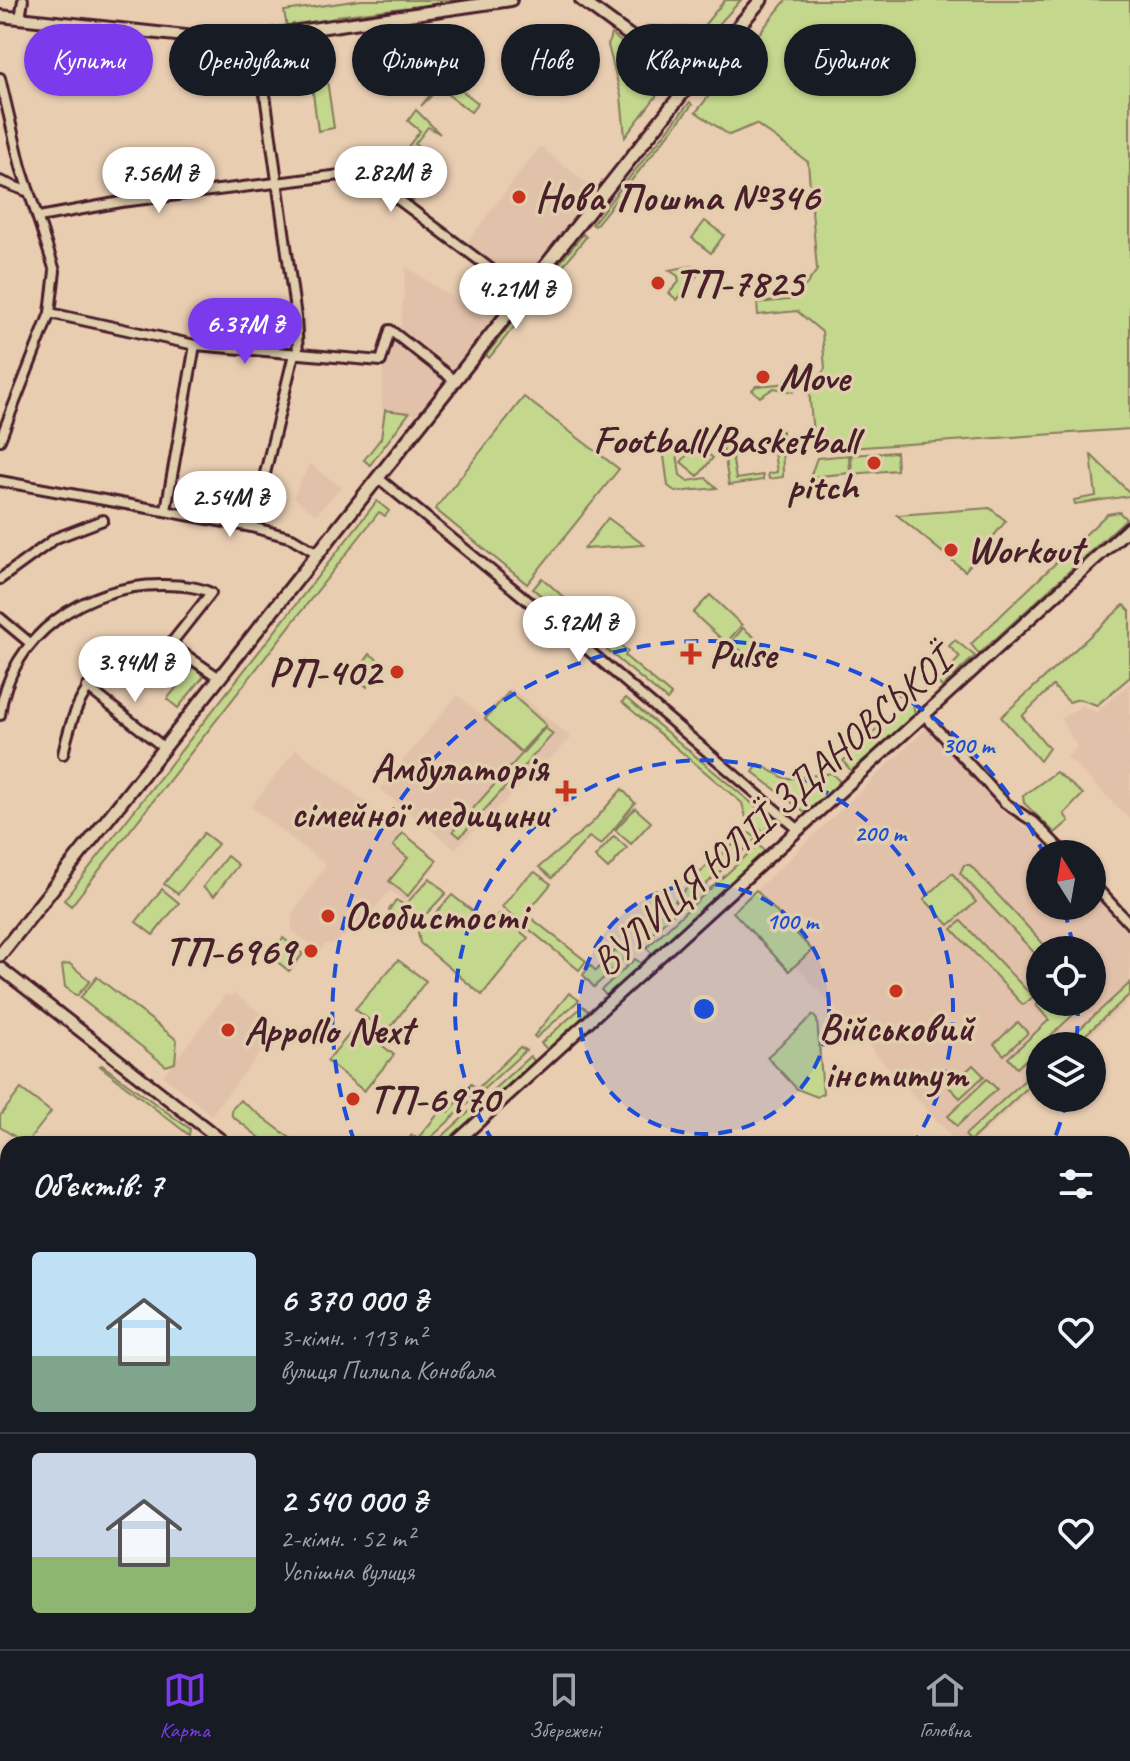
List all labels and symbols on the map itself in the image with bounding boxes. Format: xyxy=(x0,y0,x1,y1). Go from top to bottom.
pin: 2.82M ₴ xyxy=(317,146,465,214)
pin: 7.56M ₴ xyxy=(85,147,233,215)
place label: Нова Пошта №346 xyxy=(535,172,822,222)
marker: Нова Пошта №346 xyxy=(510,188,528,206)
place label: ТП-7825 xyxy=(674,258,807,308)
pin: 4.21M ₴ xyxy=(442,263,590,331)
marker: ТП-7825 xyxy=(649,274,667,292)
pin: 6.37M ₴ xyxy=(171,298,319,366)
place label: Move xyxy=(779,352,852,402)
marker: Move xyxy=(754,368,772,386)
place label: Football/Basketball pitch xyxy=(593,415,865,511)
marker: Football/Basketball pitch xyxy=(865,454,883,472)
pin: 2.54M ₴ xyxy=(156,471,304,539)
place label: Workout xyxy=(967,525,1088,575)
marker: Workout xyxy=(942,541,960,559)
pin: 5.92M ₴ xyxy=(505,596,653,664)
place label: Pulse xyxy=(709,629,779,679)
street label: ВУЛИЦЯ ЮЛІЇ ЗДАНОВСЬКОЇ xyxy=(581,631,968,987)
pin: 3.94M ₴ xyxy=(61,636,209,704)
marker: Pulse xyxy=(680,643,702,665)
place label: РП-402 xyxy=(269,647,385,697)
marker: РП-402 xyxy=(388,663,406,681)
text: 300 m xyxy=(942,730,996,760)
place label: Амбулаторія сімейної медицини xyxy=(291,743,551,839)
marker: Амбулаторія сімейної медицини xyxy=(555,780,577,802)
text: 200 m xyxy=(854,818,908,848)
north arrow xyxy=(1026,840,1106,920)
place label: Особистості xyxy=(344,891,532,941)
text: 100 m xyxy=(766,906,820,936)
marker: Особистості xyxy=(319,907,337,925)
place label: ТП-6969 xyxy=(164,926,299,976)
marker: ТП-6969 xyxy=(302,942,320,960)
marker: Військовий інститут xyxy=(887,982,905,1000)
centre of rings xyxy=(690,995,718,1023)
place label: Військовий інститут xyxy=(819,1003,976,1099)
place label: Appollo Next xyxy=(244,1005,418,1055)
marker: Appollo Next xyxy=(219,1021,237,1039)
place label: ТП-6970 xyxy=(369,1074,503,1124)
marker: ТП-6970 xyxy=(344,1090,362,1108)

